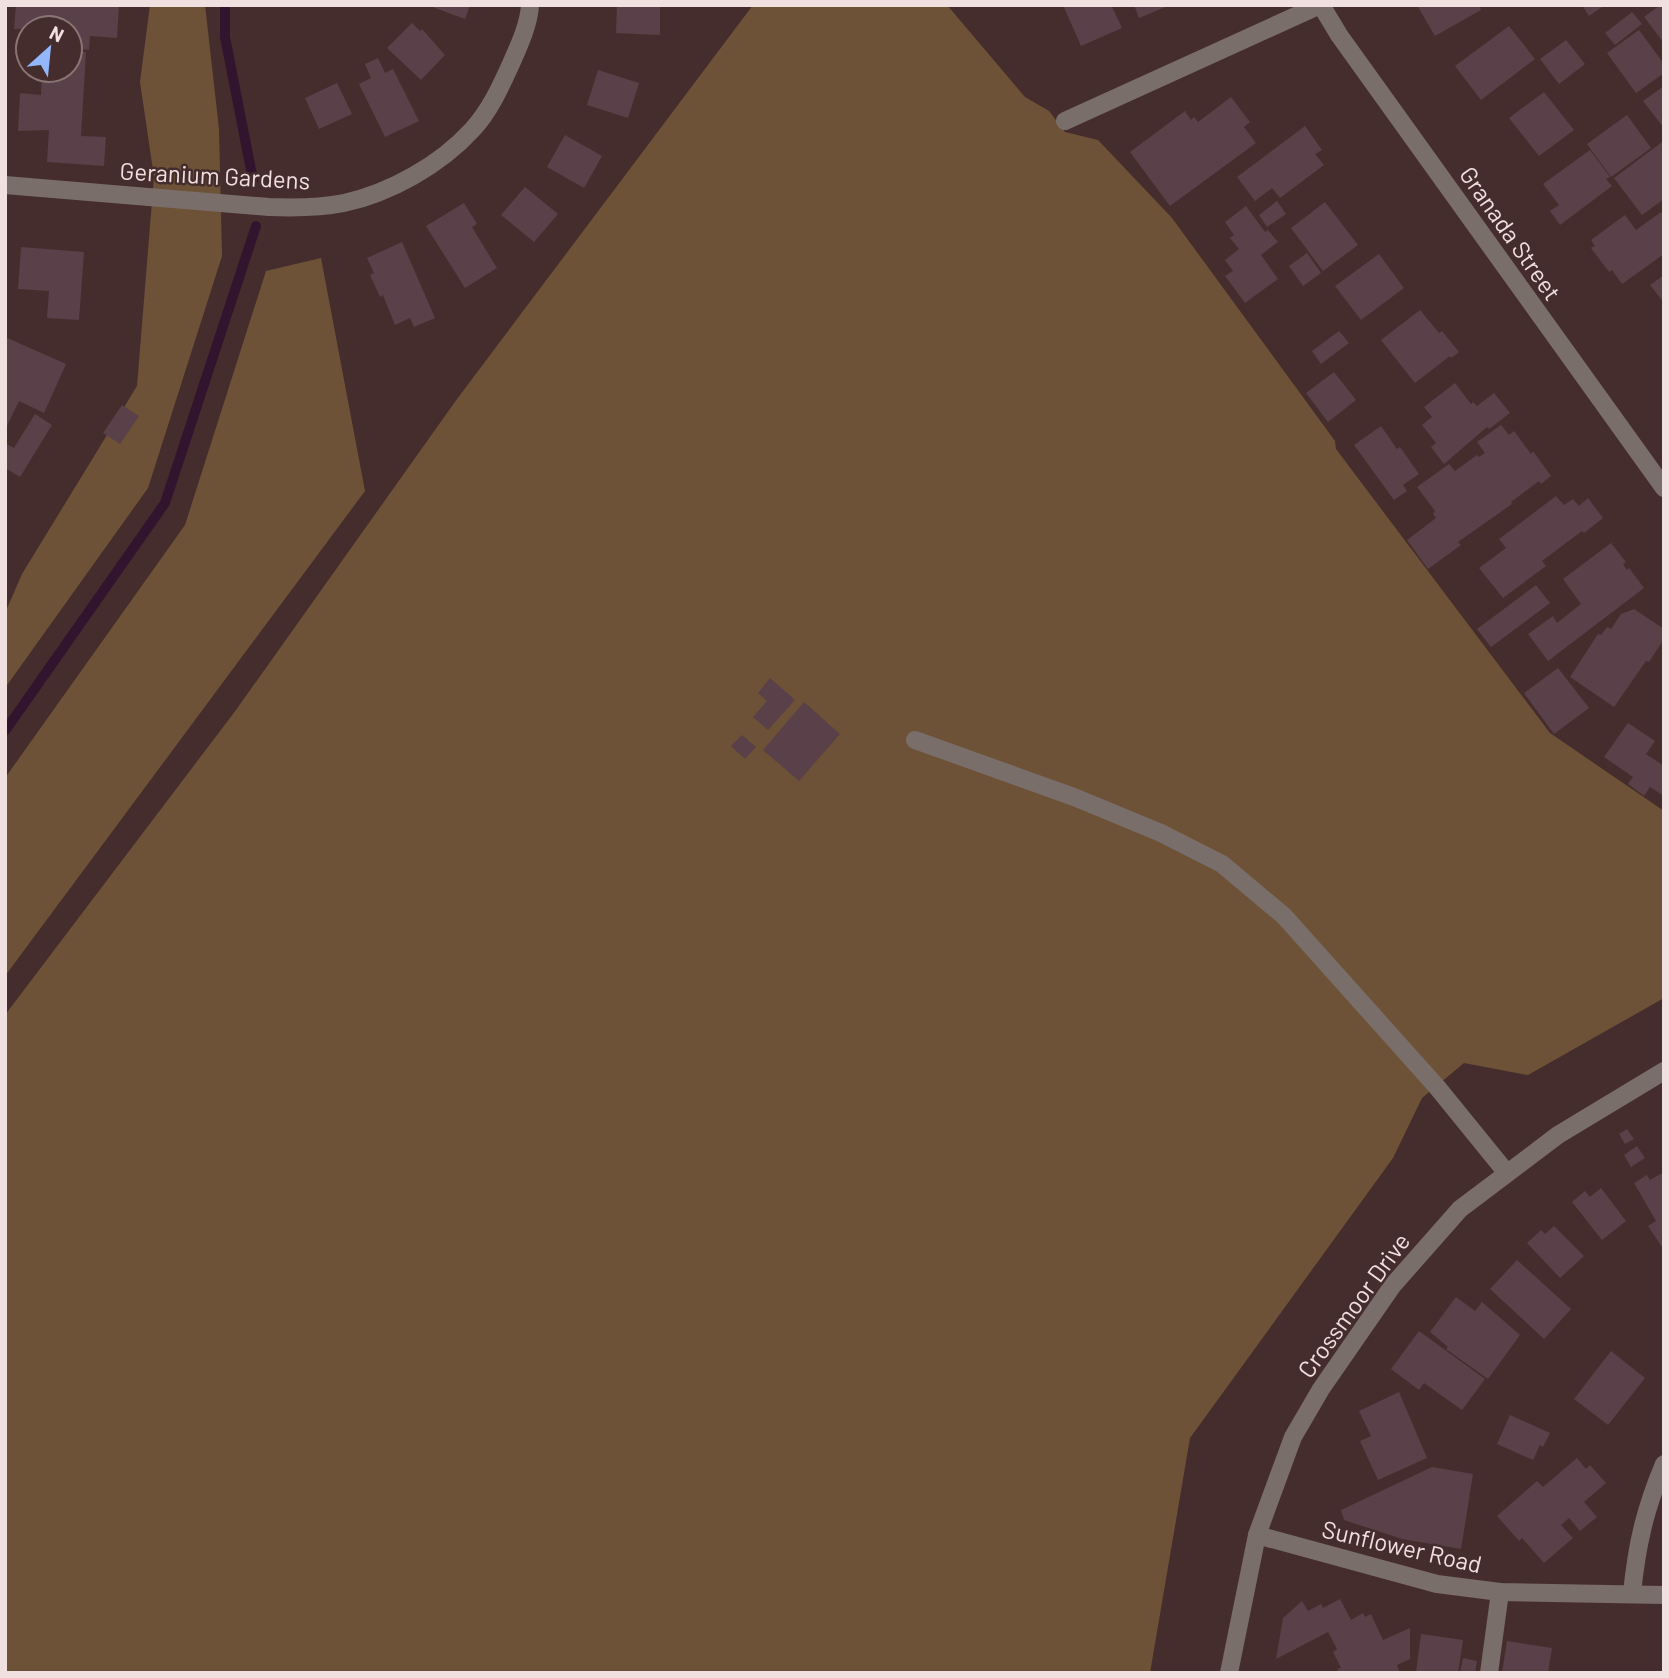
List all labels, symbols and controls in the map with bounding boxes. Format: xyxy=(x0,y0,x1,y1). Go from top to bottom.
north arrow xyxy=(14,14,84,84)
text: N xyxy=(46,20,68,47)
street label: Geranium Gardens xyxy=(119,156,311,194)
street label: Granada Street xyxy=(1454,161,1568,305)
street label: Crossmoor Drive xyxy=(1291,1227,1415,1383)
street label: Sunflower Road xyxy=(1319,1514,1485,1578)

